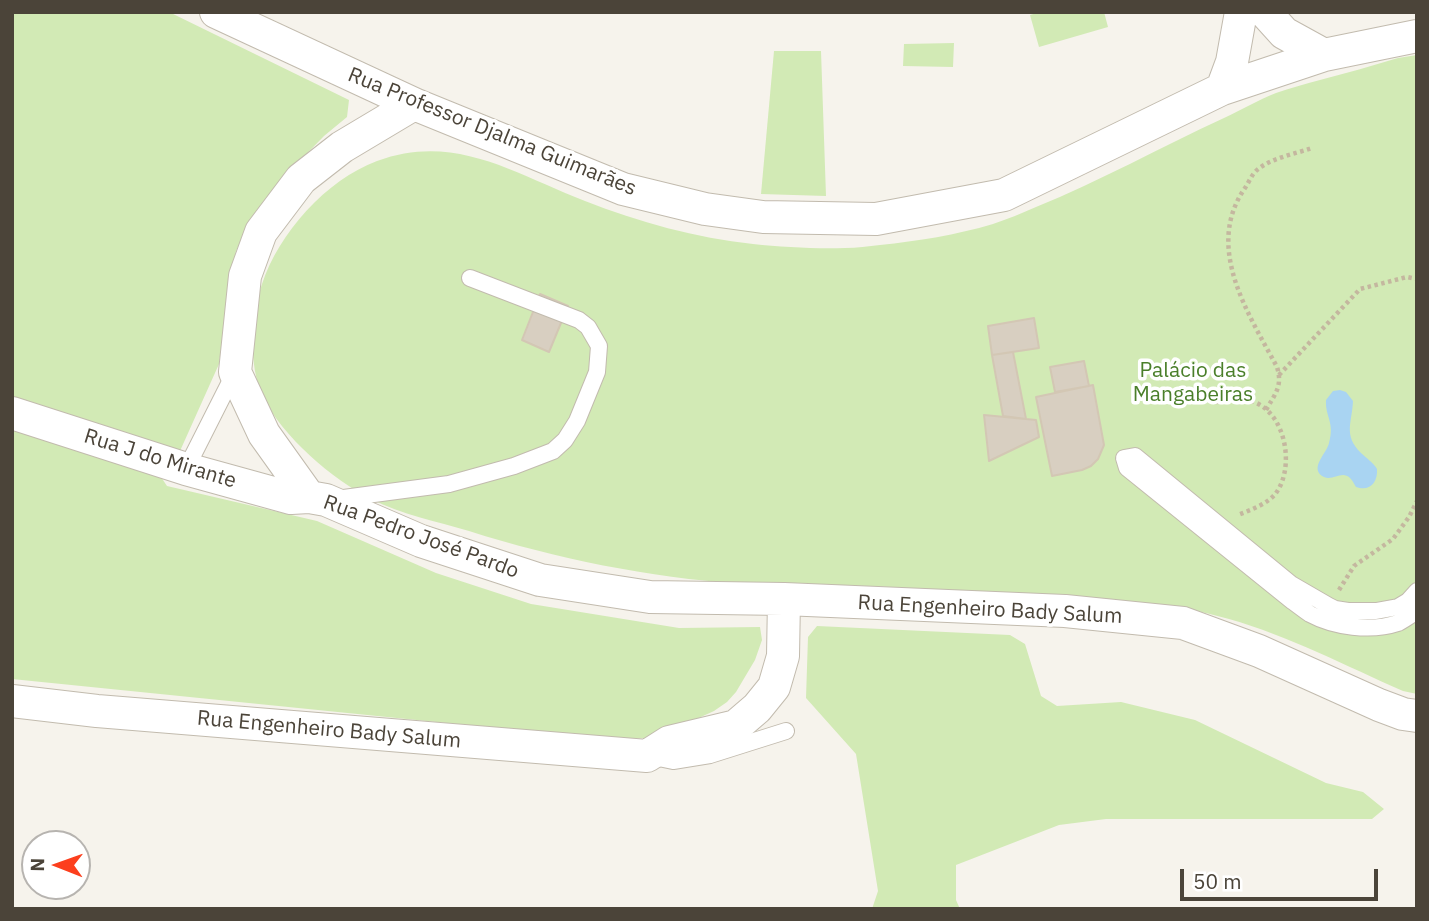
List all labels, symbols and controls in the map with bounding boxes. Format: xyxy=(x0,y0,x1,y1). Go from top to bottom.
street label: Rua Professor Djalma Guimarães xyxy=(344,62,640,202)
park label: Palácio das Mangabeiras xyxy=(1133,358,1253,408)
street label: Rua J do Mirante xyxy=(81,424,239,494)
street label: Rua Pedro José Pardo xyxy=(320,490,522,584)
street label: Rua Engenheiro Bady Salum xyxy=(857,590,1123,630)
street label: Rua Engenheiro Bady Salum xyxy=(196,706,462,754)
north arrow xyxy=(21,830,91,900)
scale bar xyxy=(1184,855,1382,899)
text: N xyxy=(25,858,49,872)
text: 50 m xyxy=(1193,867,1242,895)

